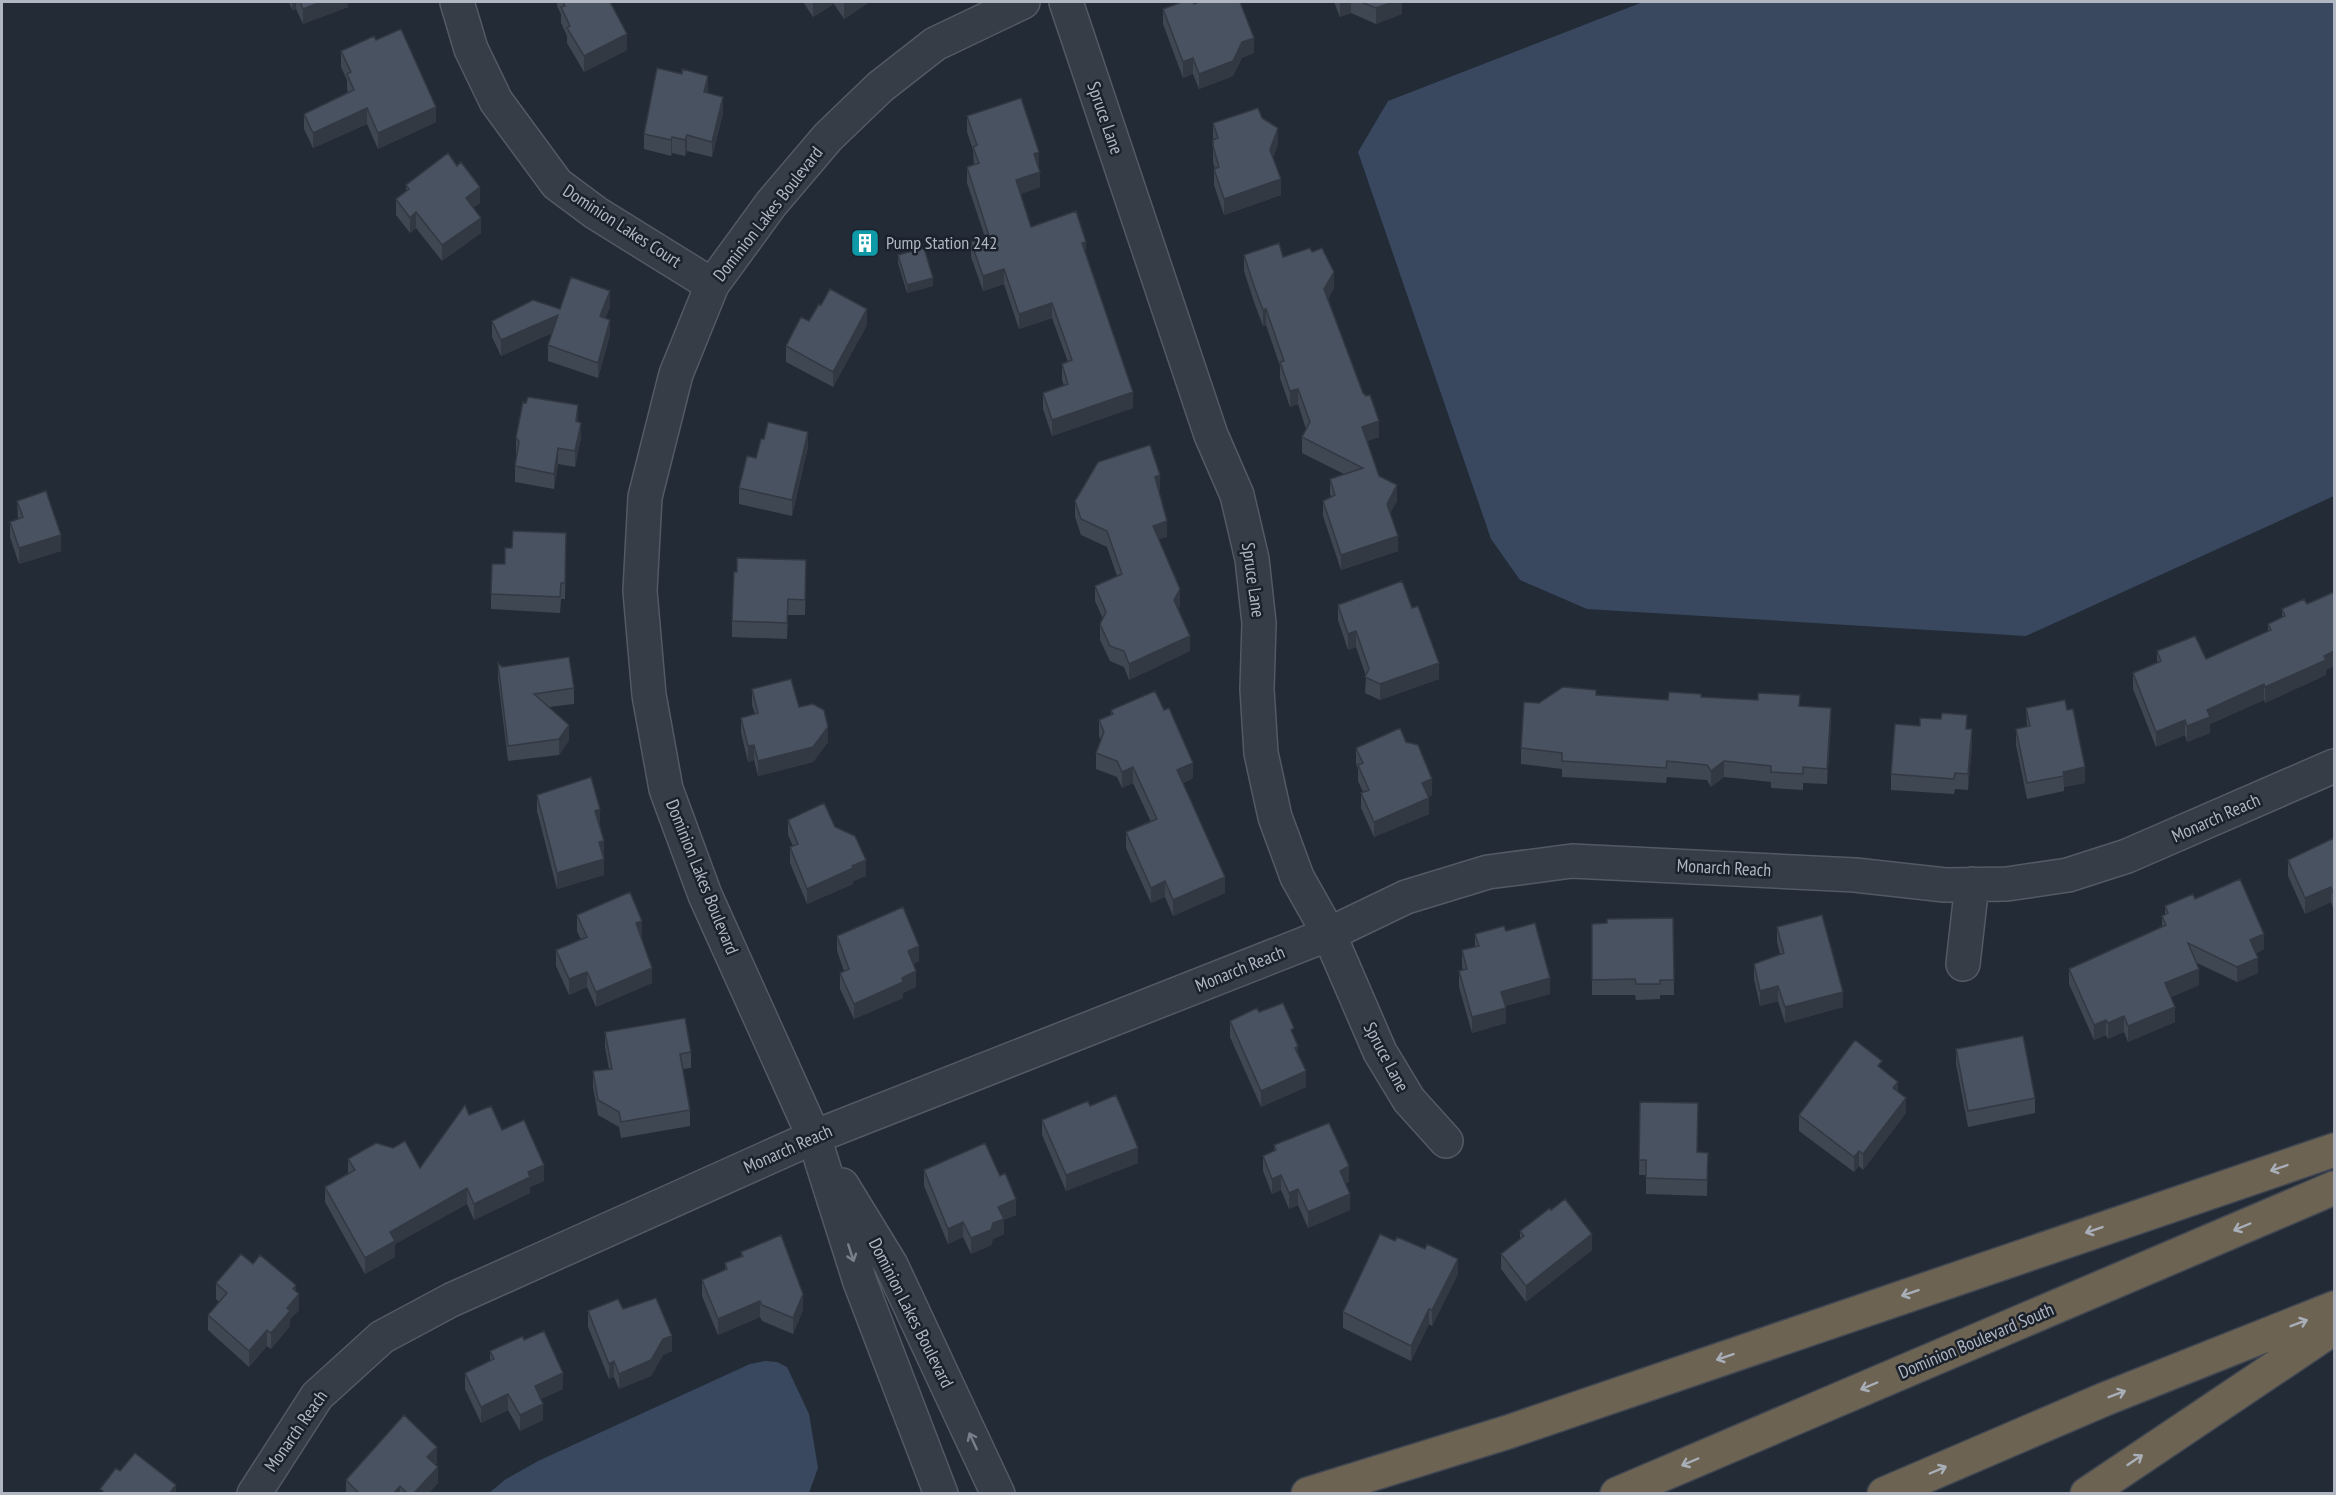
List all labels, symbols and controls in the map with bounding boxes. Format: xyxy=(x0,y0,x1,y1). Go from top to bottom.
street label: Spruce Lane xyxy=(1082,78,1129,157)
street label: Dominion Lakes Boulevard xyxy=(708,142,827,286)
street label: Dominion Lakes Court xyxy=(559,179,686,272)
building icon: Pump Station 242 xyxy=(849,227,881,259)
place label: Pump Station 242 xyxy=(886,231,997,254)
street label: Spruce Lane xyxy=(1237,541,1270,619)
street label: Monarch Reach xyxy=(2168,788,2264,847)
street label: Dominion Lakes Boulevard xyxy=(661,796,744,958)
street label: Monarch Reach xyxy=(1676,854,1772,881)
street label: Monarch Reach xyxy=(1192,940,1288,997)
street label: Spruce Lane xyxy=(1359,1018,1414,1095)
street label: Monarch Reach xyxy=(740,1119,836,1178)
one-way arrow xyxy=(2270,1164,2289,1175)
one-way arrow xyxy=(2233,1222,2252,1233)
one-way arrow xyxy=(2085,1226,2104,1237)
street label: Dominion Lakes Boulevard xyxy=(864,1234,959,1392)
one-way arrow xyxy=(846,1243,857,1262)
one-way arrow xyxy=(1900,1288,1919,1299)
street label: Dominion Boulevard South xyxy=(1895,1297,2057,1384)
one-way arrow xyxy=(2289,1316,2308,1327)
one-way arrow xyxy=(1716,1352,1735,1363)
one-way arrow xyxy=(1861,1381,1879,1392)
street label: Monarch Reach xyxy=(259,1385,332,1476)
one-way arrow xyxy=(2107,1388,2126,1399)
one-way arrow xyxy=(967,1432,979,1450)
one-way arrow xyxy=(2127,1454,2144,1467)
one-way arrow xyxy=(1681,1457,1700,1468)
one-way arrow xyxy=(1929,1464,1947,1475)

